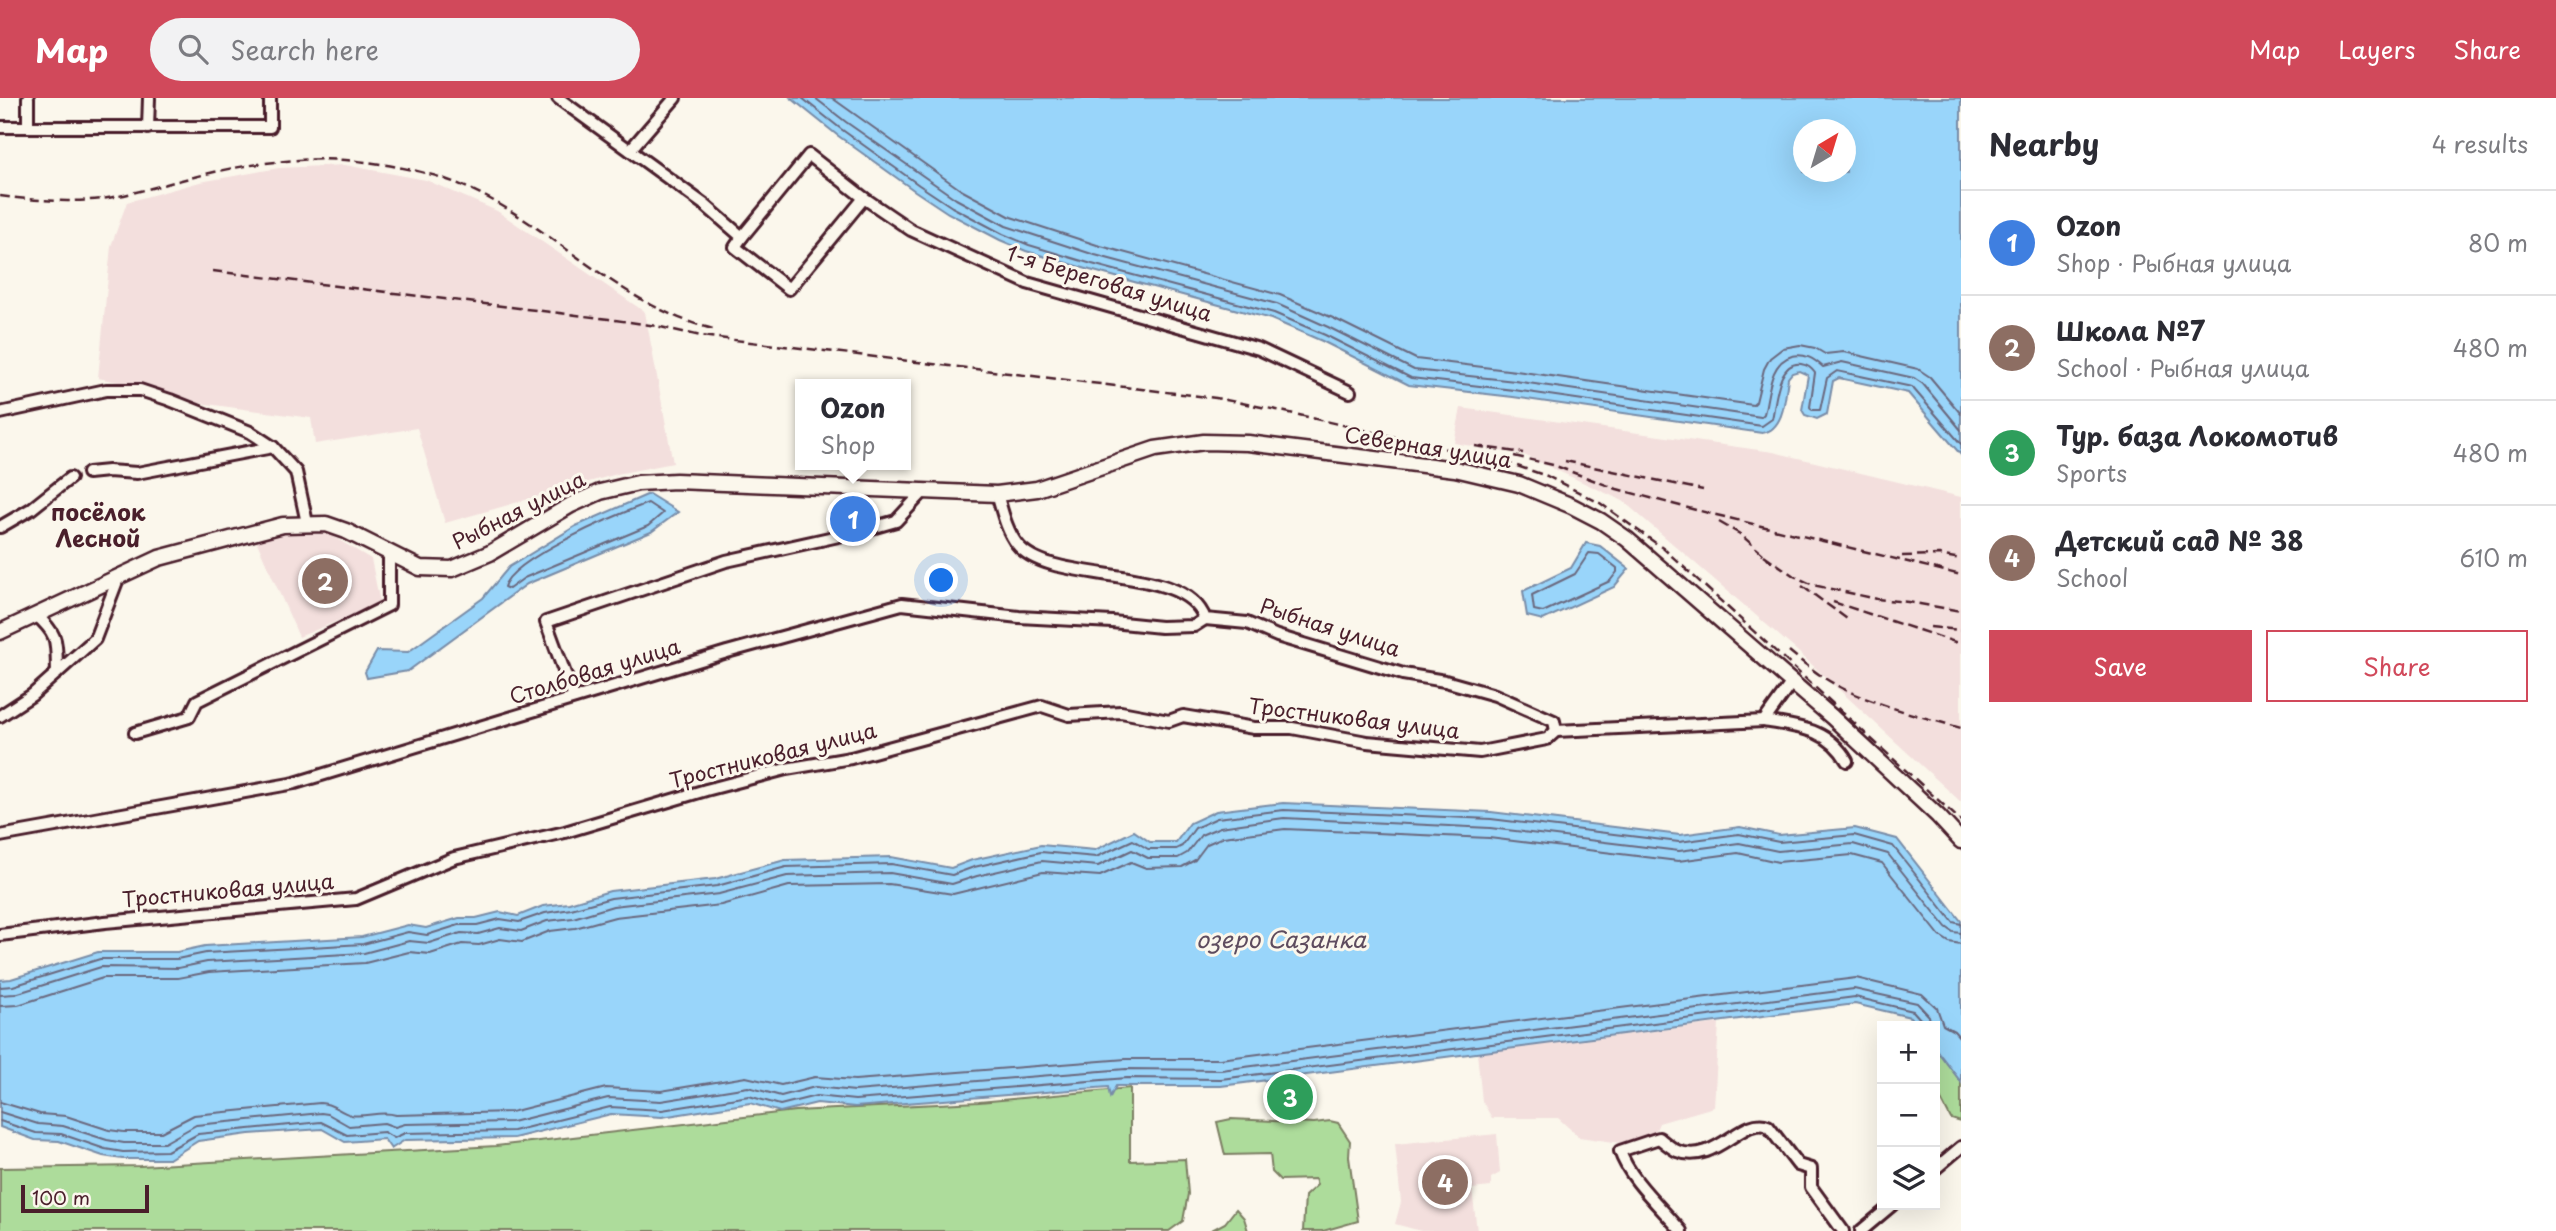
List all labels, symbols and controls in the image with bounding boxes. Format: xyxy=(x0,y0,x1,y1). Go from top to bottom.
search box xyxy=(150,18,640,81)
text: Map xyxy=(35,24,108,74)
icon: search xyxy=(174,30,212,68)
text: Search here xyxy=(230,30,379,69)
text: Map xyxy=(2249,31,2300,67)
text: Layers xyxy=(2338,31,2415,67)
text: Share xyxy=(2453,31,2521,67)
north arrow xyxy=(1793,119,1856,182)
text: Nearby xyxy=(1989,121,2099,166)
text: 4 results xyxy=(2432,126,2528,161)
text: Ozon xyxy=(2056,206,2121,245)
text: 1 xyxy=(2007,225,2018,260)
text: 80 m xyxy=(2468,225,2528,260)
street label: 1-я Береговая улица xyxy=(1003,236,1217,329)
text: Shop · Рыбная улица xyxy=(2056,245,2291,280)
text: Школа №7 xyxy=(2056,311,2205,350)
text: 2 xyxy=(2004,330,2020,365)
text: 480 m xyxy=(2453,330,2528,365)
text: School · Рыбная улица xyxy=(2056,350,2309,385)
popup xyxy=(795,379,911,470)
text: Ozon xyxy=(820,388,886,427)
text: Тур. база Локомотив xyxy=(2056,416,2338,455)
street label: Северная улица xyxy=(1342,417,1515,475)
text: Shop xyxy=(820,427,875,462)
text: 3 xyxy=(2004,435,2020,470)
text: 480 m xyxy=(2453,435,2528,470)
text: Sports xyxy=(2056,455,2127,490)
street label: Рыбная улица xyxy=(446,462,591,557)
pin: 1 xyxy=(830,493,876,545)
district label: посёлок Лесной xyxy=(51,494,146,555)
text: Детский сад № 38 xyxy=(2056,521,2304,560)
text: 4 xyxy=(2004,540,2020,575)
text: 610 m xyxy=(2460,540,2528,575)
pin: 2 xyxy=(302,555,348,607)
text: School xyxy=(2056,560,2128,595)
your location xyxy=(924,563,958,597)
street label: Рыбная улица xyxy=(1256,588,1406,664)
street label: Столбовая улица xyxy=(505,629,685,711)
button: Save xyxy=(1989,630,2252,702)
button: Share xyxy=(2266,630,2528,702)
street label: Тростниковая улица xyxy=(1247,688,1462,746)
street label: Тростниковая улица xyxy=(666,713,880,795)
street label: Тростниковая улица xyxy=(121,864,336,914)
water label: озеро Сазанка xyxy=(1196,921,1367,956)
map controls xyxy=(1877,1021,1940,1210)
button: + xyxy=(1877,1021,1940,1084)
pin: 3 xyxy=(1267,1071,1313,1123)
button: − xyxy=(1877,1084,1940,1147)
button: layers xyxy=(1877,1147,1940,1210)
pin: 4 xyxy=(1422,1156,1468,1208)
scale bar xyxy=(21,1182,149,1214)
text: 100 m xyxy=(32,1183,90,1211)

